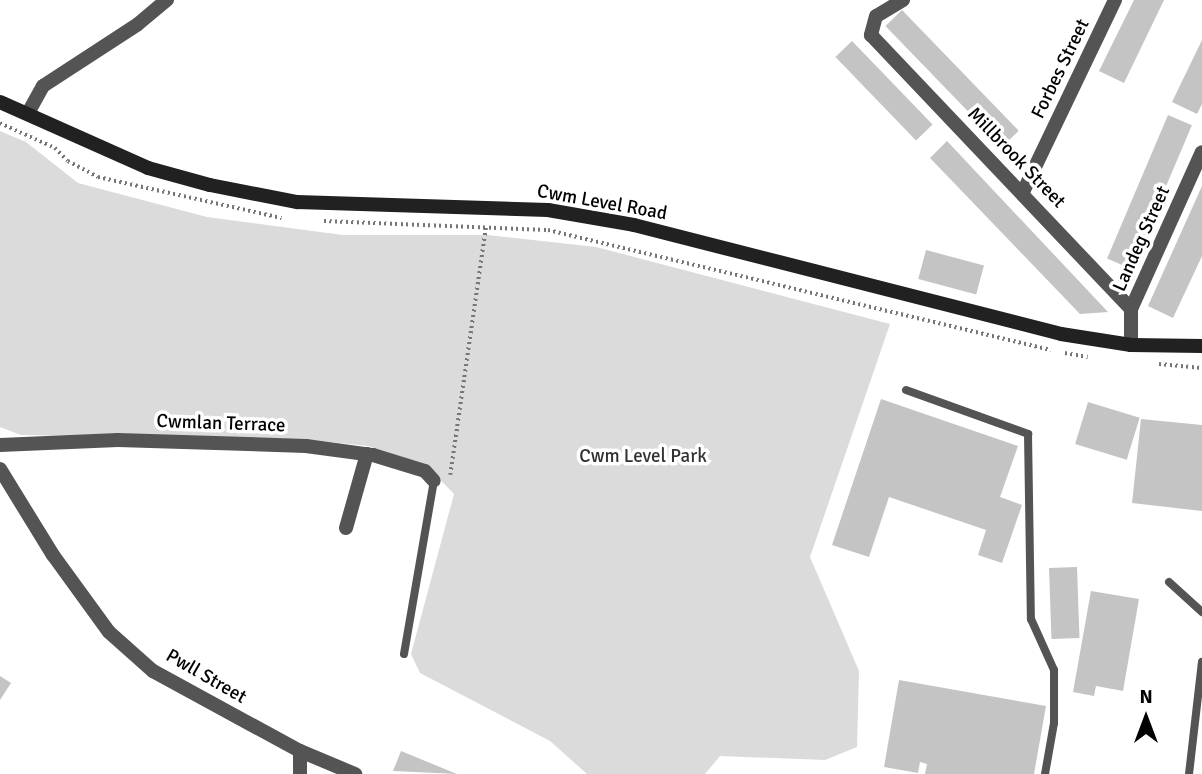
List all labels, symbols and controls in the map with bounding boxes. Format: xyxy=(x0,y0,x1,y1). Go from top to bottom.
street label: Forbes Street xyxy=(1027,16,1095,122)
street label: Millbrook Street xyxy=(962,103,1070,213)
street label: Cwm Level Road xyxy=(535,180,669,226)
street label: Landeg Street xyxy=(1109,183,1175,295)
street label: Cwmlan Terrace xyxy=(156,410,286,438)
park label: Cwm Level Park xyxy=(579,446,707,468)
street label: Pwll Street xyxy=(162,645,250,709)
north arrow xyxy=(1111,683,1181,753)
text: N xyxy=(1139,685,1153,709)

